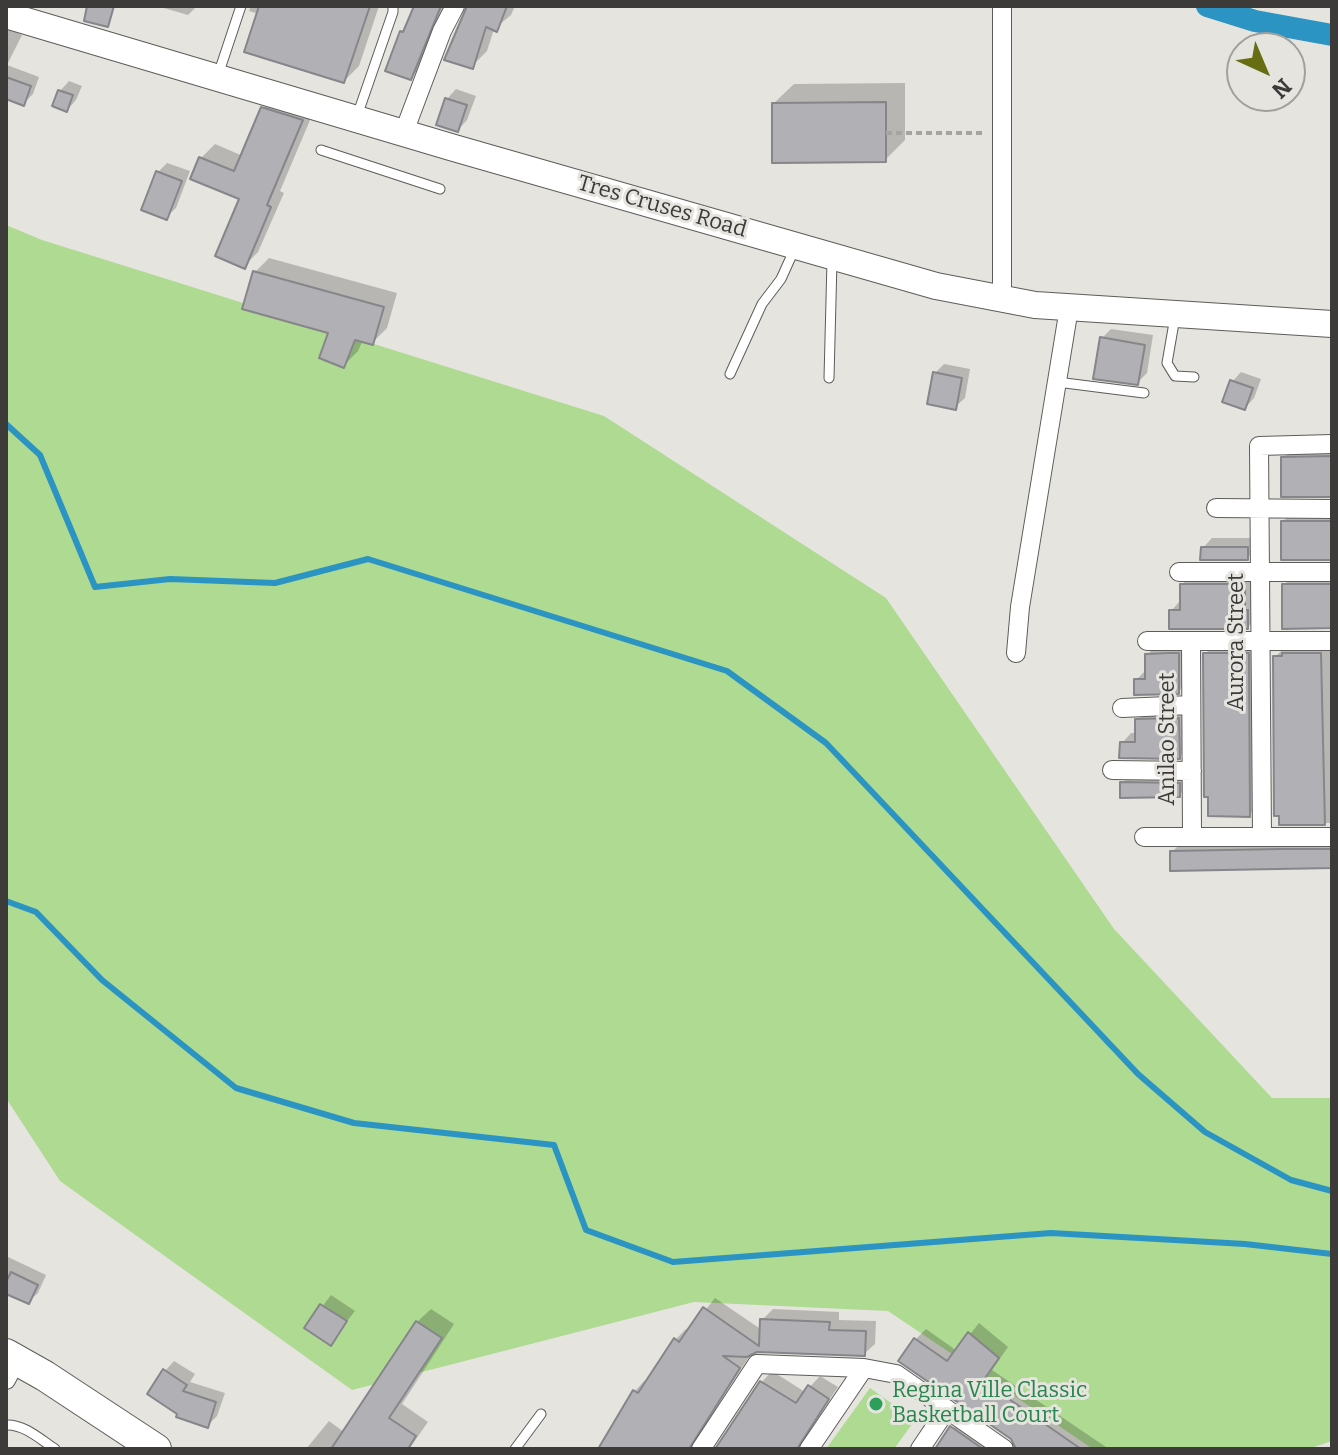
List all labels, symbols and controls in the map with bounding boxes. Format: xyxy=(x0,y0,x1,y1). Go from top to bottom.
north arrow xyxy=(1226,32,1306,112)
text: N xyxy=(1266,73,1297,104)
street label: Tres Cruses Road xyxy=(574,170,750,244)
street label: Aurora Street xyxy=(1224,573,1250,711)
street label: Anilao Street xyxy=(1155,673,1181,805)
place label: Regina Ville Classic Basketball Court xyxy=(892,1378,1087,1430)
marker: Regina Ville Classic Basketball Court xyxy=(867,1395,885,1413)

